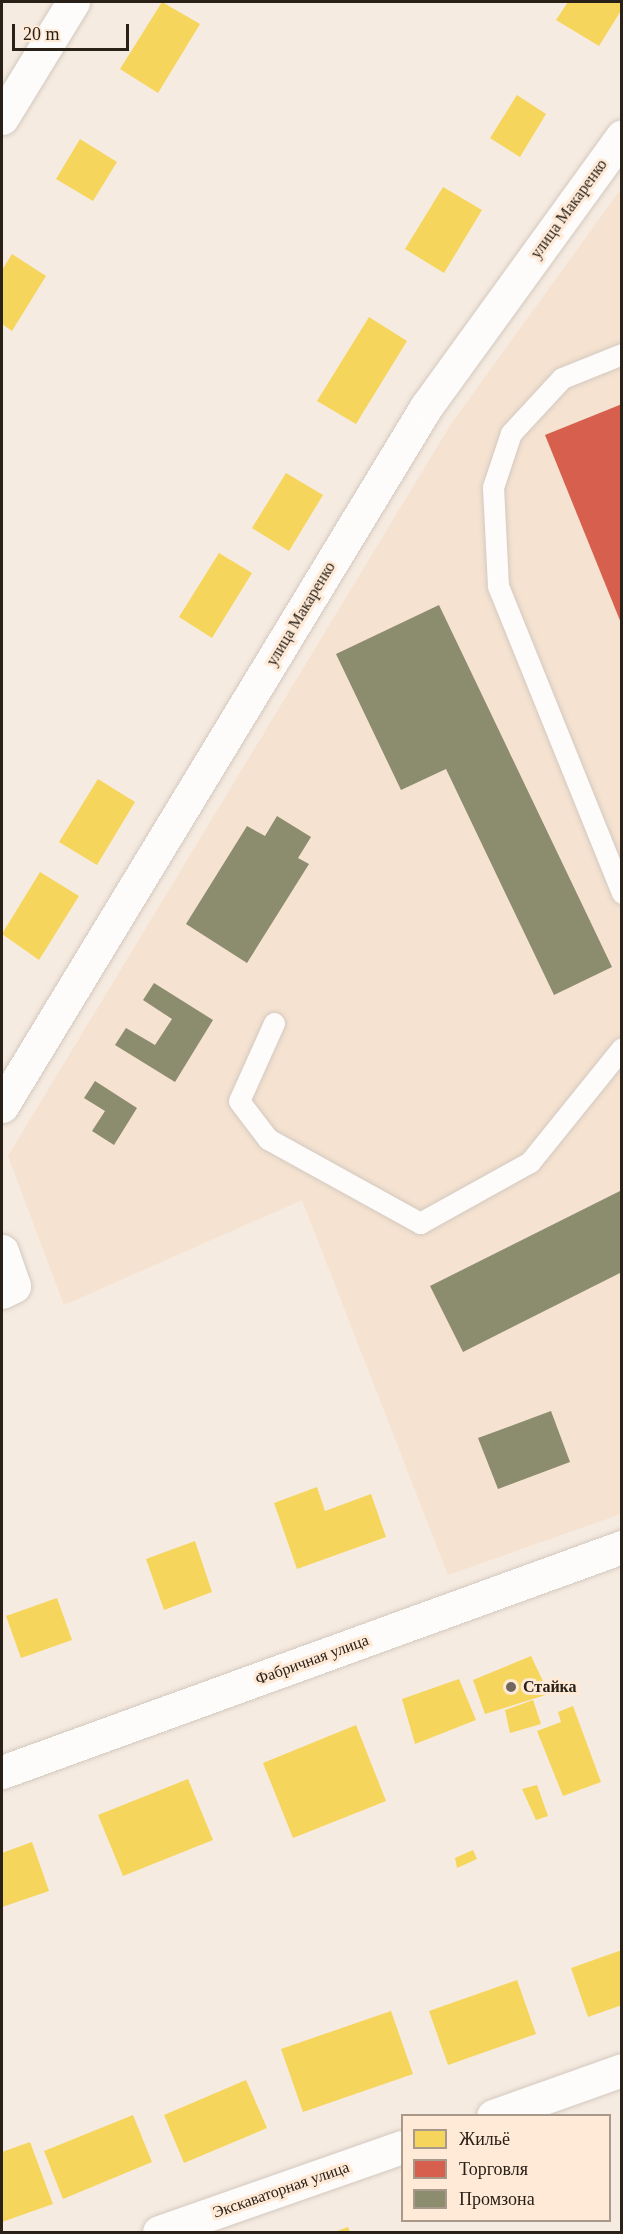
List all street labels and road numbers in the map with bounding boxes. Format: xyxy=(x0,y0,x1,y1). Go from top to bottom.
street label: улица Макаренко xyxy=(527,156,611,262)
street label: улица Макаренко xyxy=(262,558,340,670)
street label: Фабричная улица xyxy=(253,1631,371,1689)
street label: Экскаваторная улица xyxy=(210,2158,352,2222)

